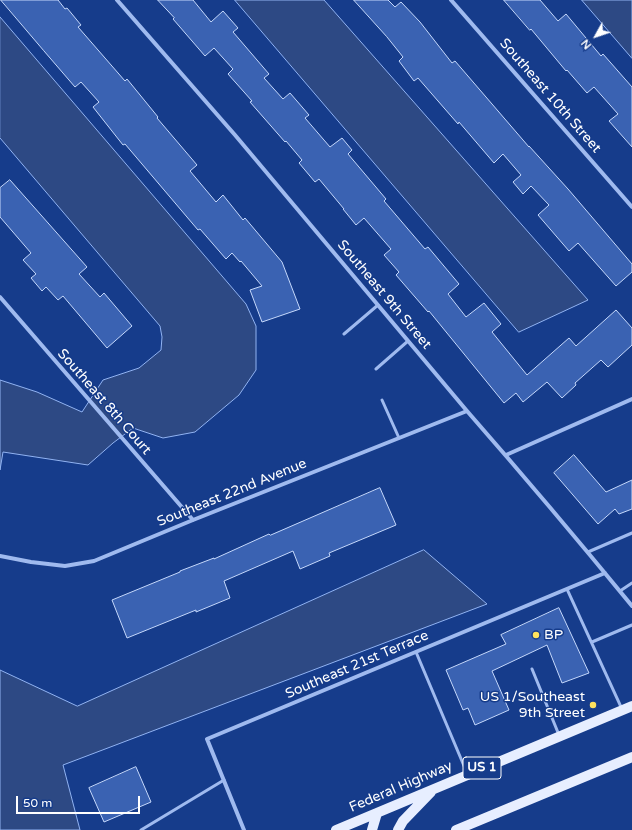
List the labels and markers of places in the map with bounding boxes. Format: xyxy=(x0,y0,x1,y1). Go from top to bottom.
place label: BP xyxy=(544,627,563,643)
marker: BP xyxy=(531,630,541,640)
place label: US 1/Southeast 9th Street xyxy=(480,689,585,722)
marker: US 1/Southeast 9th Street xyxy=(588,700,598,710)

